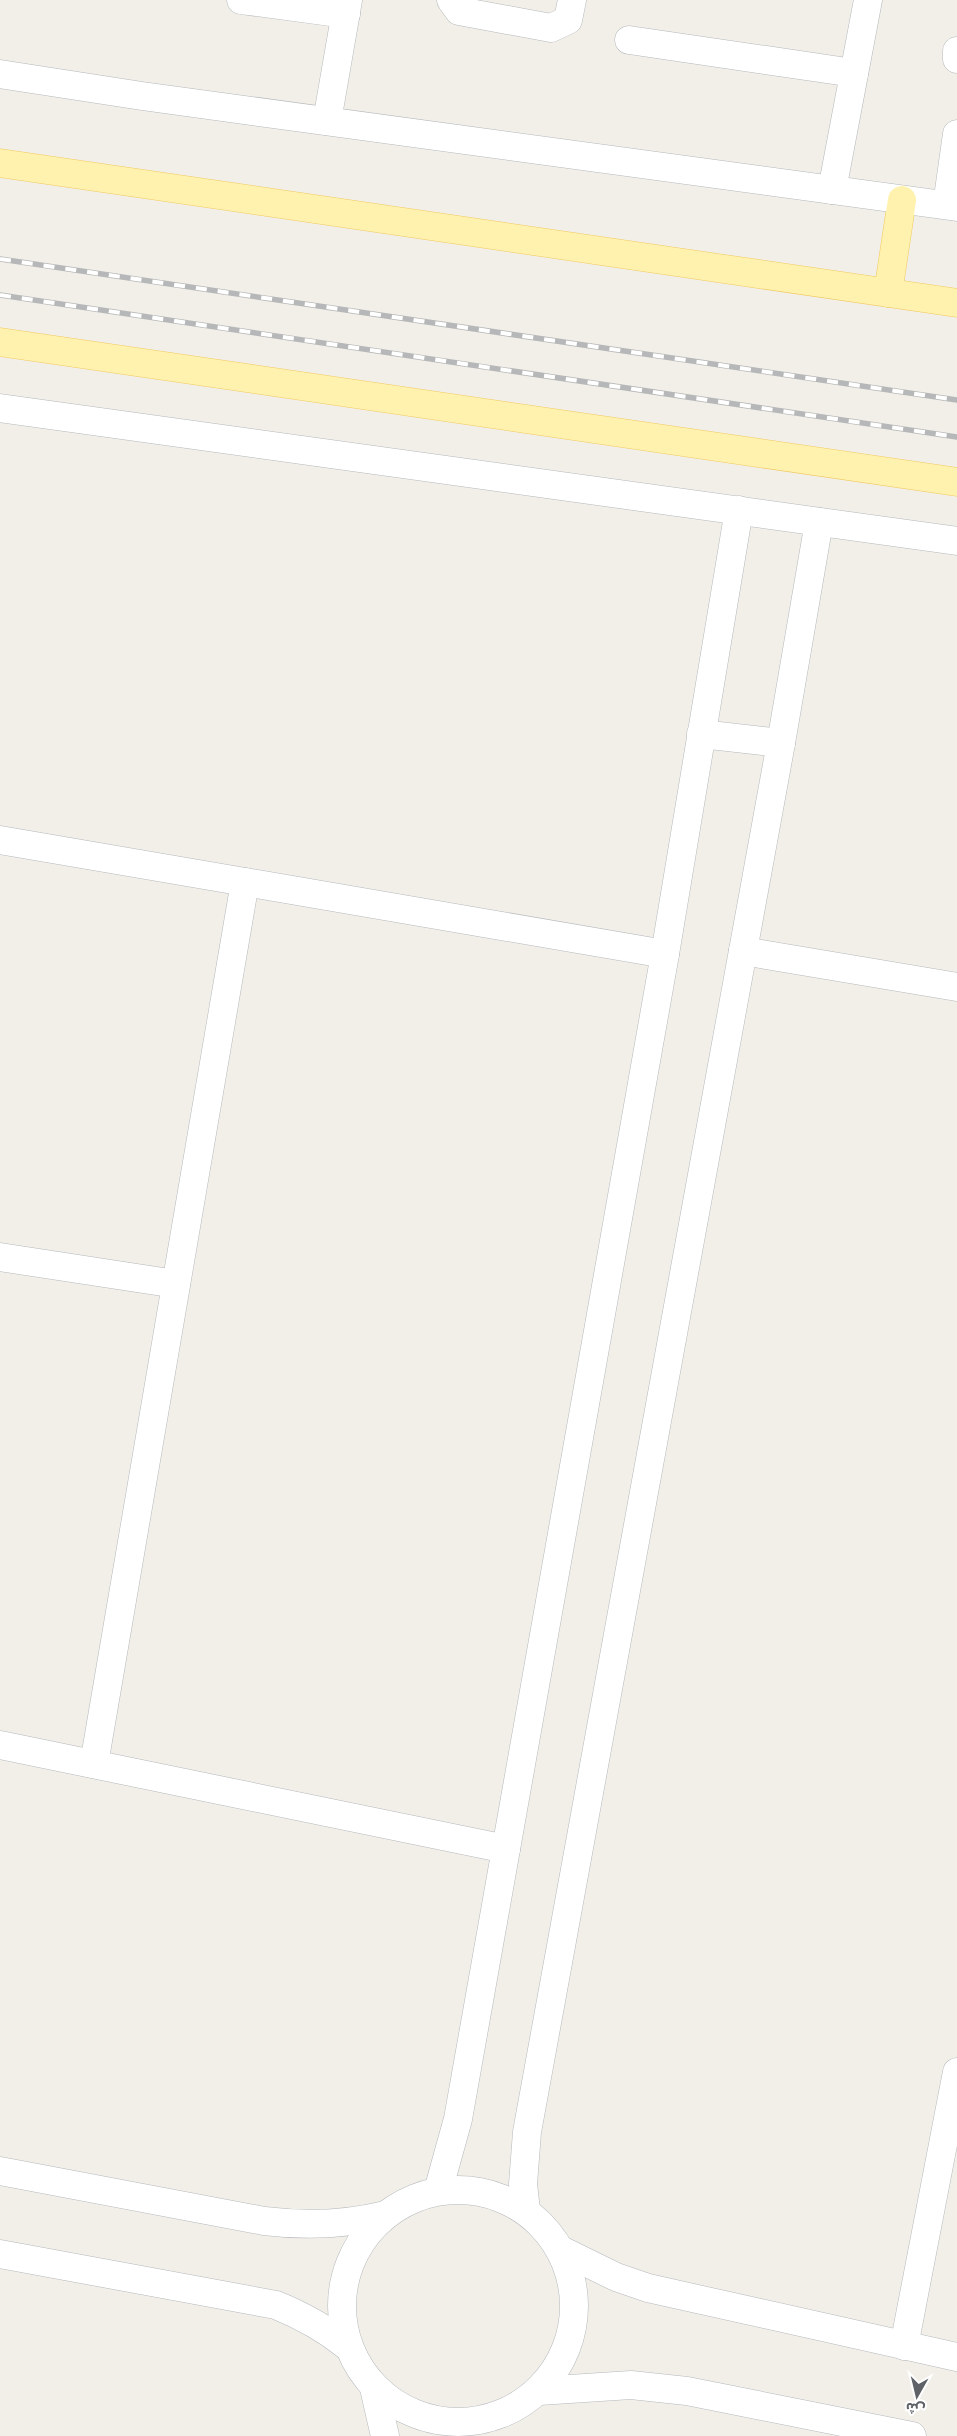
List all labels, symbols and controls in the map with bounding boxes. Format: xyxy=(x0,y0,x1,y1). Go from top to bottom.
north arrow xyxy=(892,2371,942,2421)
text: ش xyxy=(904,2397,926,2419)

